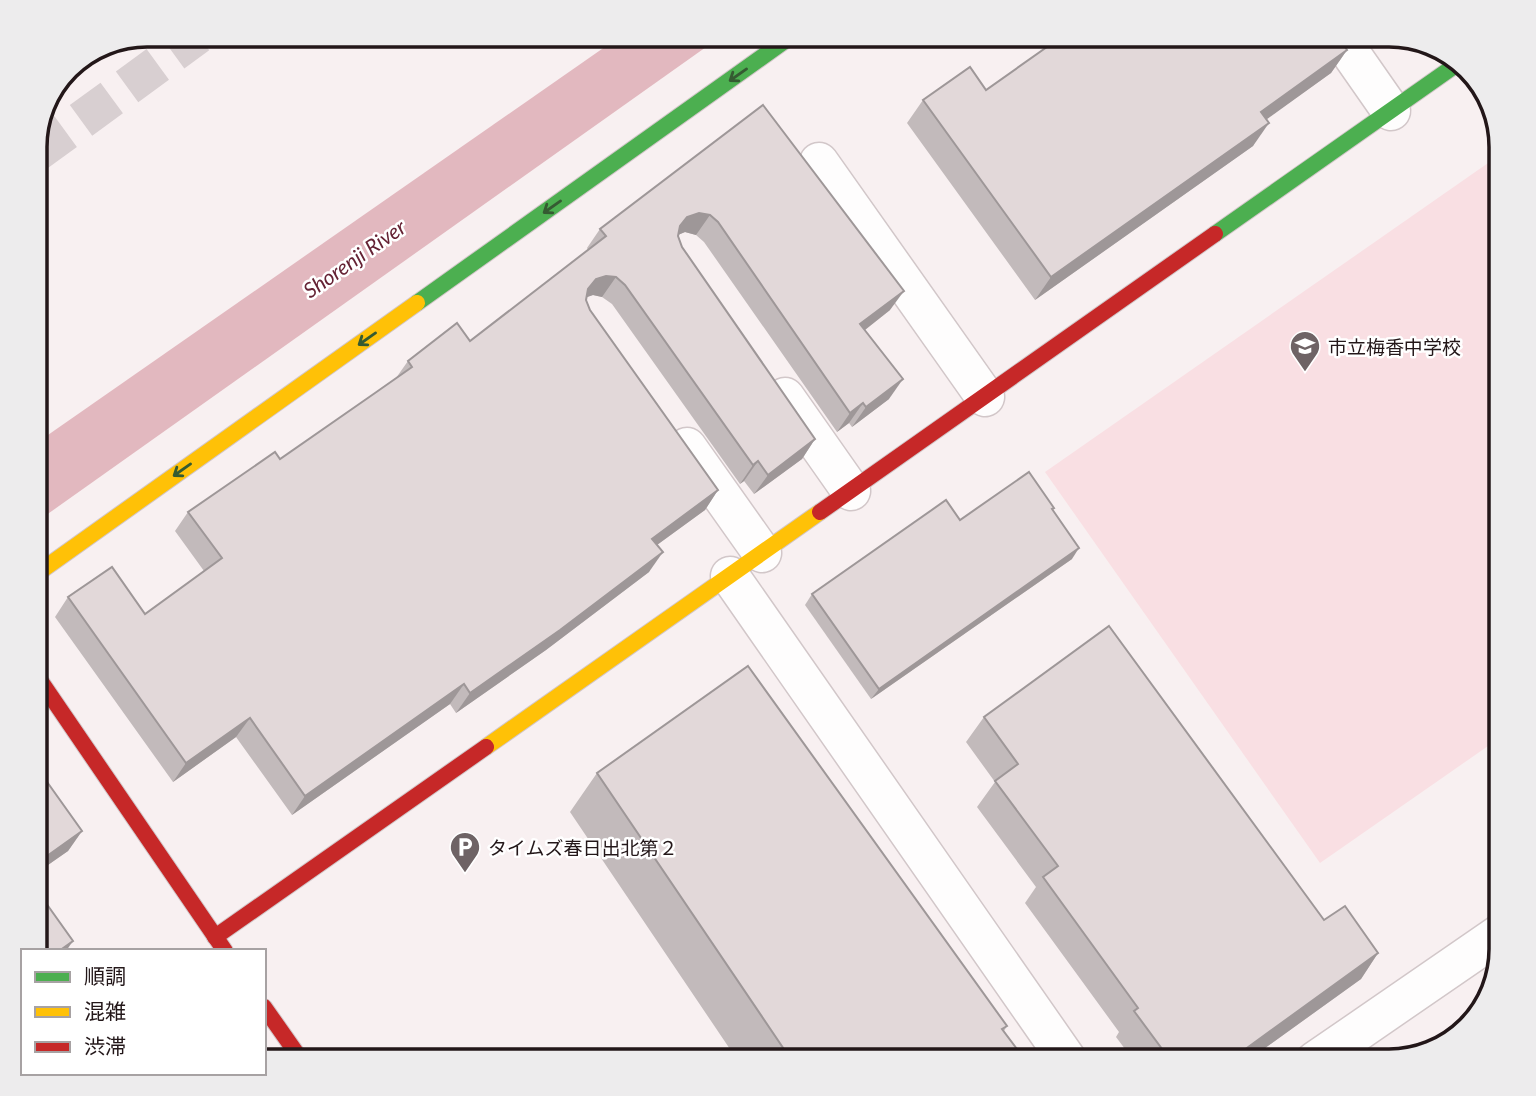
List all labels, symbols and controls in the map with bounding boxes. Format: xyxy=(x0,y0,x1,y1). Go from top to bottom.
one-way arrow xyxy=(729,67,748,82)
one-way arrow xyxy=(543,199,562,214)
water label: Shorenji River xyxy=(298,213,411,302)
school or university icon: 市立梅香中学校 xyxy=(1288,329,1322,373)
one-way arrow xyxy=(358,331,377,346)
place label: 市立梅香中学校 xyxy=(1328,335,1461,358)
one-way arrow xyxy=(173,463,192,478)
parking icon: タイムズ春日出北第２ xyxy=(448,830,482,874)
place label: タイムズ春日出北第２ xyxy=(488,836,678,859)
legend xyxy=(21,949,266,1075)
text: 順調 xyxy=(84,963,126,988)
text: 混雑 xyxy=(84,998,126,1023)
text: 渋滞 xyxy=(84,1033,126,1058)

